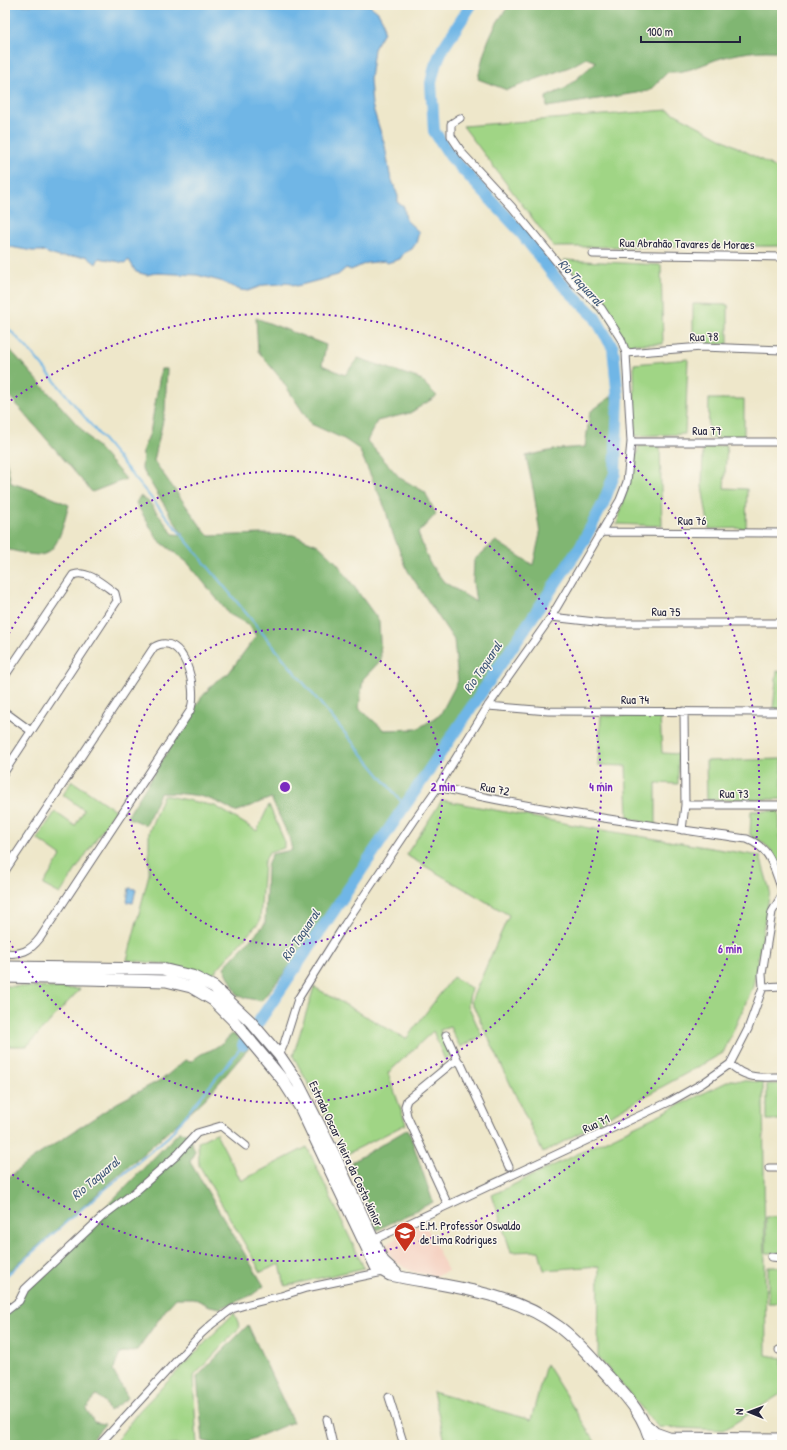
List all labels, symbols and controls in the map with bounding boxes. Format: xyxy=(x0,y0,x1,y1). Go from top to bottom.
scale bar xyxy=(641,18,740,44)
text: 100 m xyxy=(647,23,673,40)
street label: Rua Abrahão Tavares de Moraes xyxy=(620,234,755,253)
water label: Rio Taquaral xyxy=(554,255,608,310)
street label: Rua 78 xyxy=(689,328,719,345)
street label: Rua 77 xyxy=(692,422,722,439)
street label: Rua 76 xyxy=(678,512,706,529)
street label: Rua 75 xyxy=(651,603,681,620)
water label: Rio Taquaral xyxy=(458,637,507,697)
street label: Rua 74 xyxy=(621,691,650,708)
street label: Rua 72 xyxy=(479,777,511,800)
text: 2 min xyxy=(431,778,456,795)
text: 4 min xyxy=(589,778,613,795)
centre of rings xyxy=(278,780,292,794)
street label: Rua 73 xyxy=(719,785,749,802)
water label: Rio Taquaral xyxy=(276,905,325,965)
text: 6 min xyxy=(718,940,742,957)
street label: Estrada Oscar Vieira da Costa Júnior xyxy=(305,1078,388,1230)
street label: Rua 71 xyxy=(580,1110,612,1137)
water label: Rio Taquaral xyxy=(67,1152,124,1204)
place label: E.M. Professor Oswaldo de Lima Rodrigues xyxy=(420,1217,521,1248)
school or university icon: E.M. Professor Oswaldo de Lima Rodrigues xyxy=(392,1220,418,1253)
north arrow xyxy=(729,1392,769,1432)
text: N xyxy=(732,1409,746,1415)

